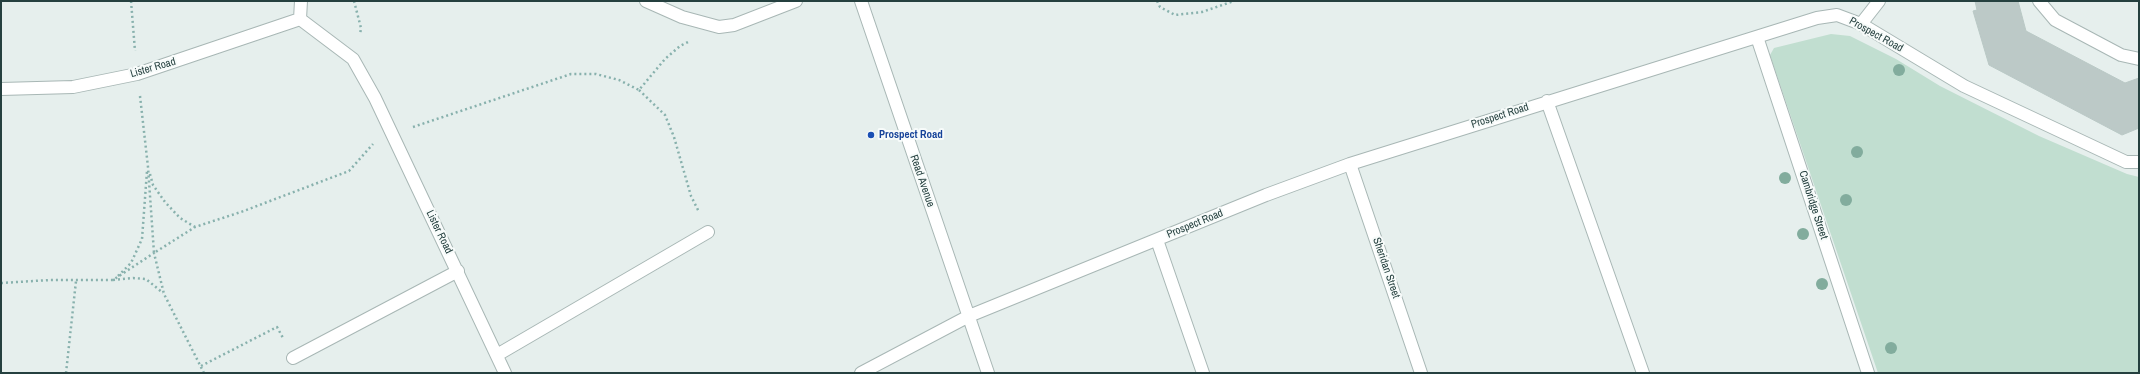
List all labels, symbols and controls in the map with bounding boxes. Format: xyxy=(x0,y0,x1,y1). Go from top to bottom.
street label: Prospect Road xyxy=(1847,15,1905,55)
street label: Lister Road xyxy=(129,55,177,81)
street label: Prospect Road xyxy=(1470,101,1530,131)
place label: Prospect Road xyxy=(879,128,943,142)
marker: Prospect Road xyxy=(866,130,876,140)
street label: Read Avenue xyxy=(907,153,937,209)
street label: Cambridge Street xyxy=(1796,169,1830,241)
street label: Prospect Road xyxy=(1165,207,1225,241)
street label: Lister Road xyxy=(423,208,455,256)
street label: Sheridan Street xyxy=(1369,236,1403,300)

